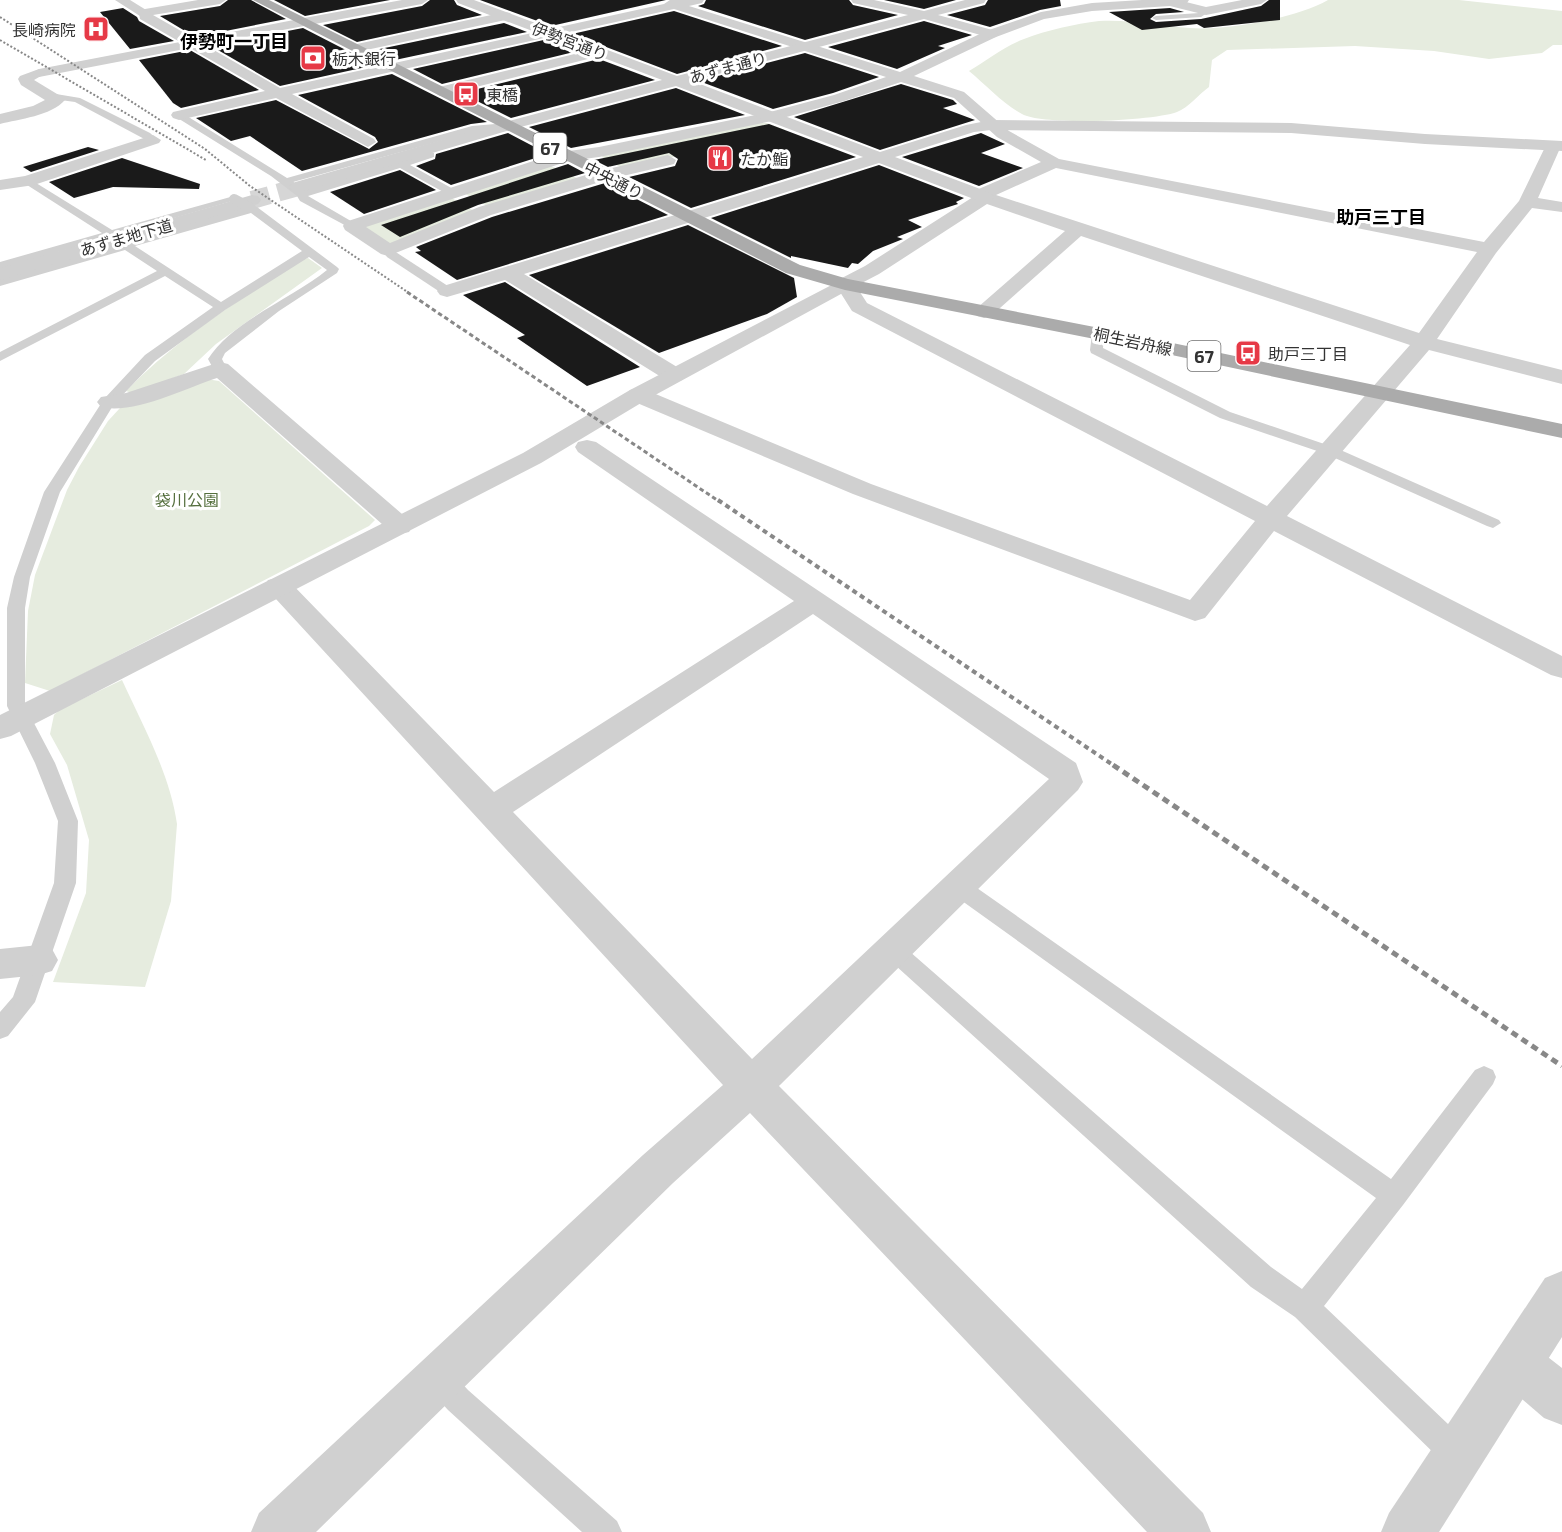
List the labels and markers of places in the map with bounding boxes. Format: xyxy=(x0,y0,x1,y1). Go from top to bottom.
hospital icon: 長崎病院 xyxy=(81,14,111,44)
place label: 長崎病院 xyxy=(12,20,76,39)
bank icon: 栃木銀行 xyxy=(298,43,328,73)
place label: 栃木銀行 xyxy=(332,49,396,68)
bus stop icon: 東橋 xyxy=(451,79,481,109)
place label: 東橋 xyxy=(486,85,518,104)
restaurant icon: たか鮨 xyxy=(705,143,735,173)
place label: たか鮨 xyxy=(740,149,788,168)
bus stop icon: 助戸三丁目 xyxy=(1233,338,1263,368)
place label: 助戸三丁目 xyxy=(1268,344,1348,363)

